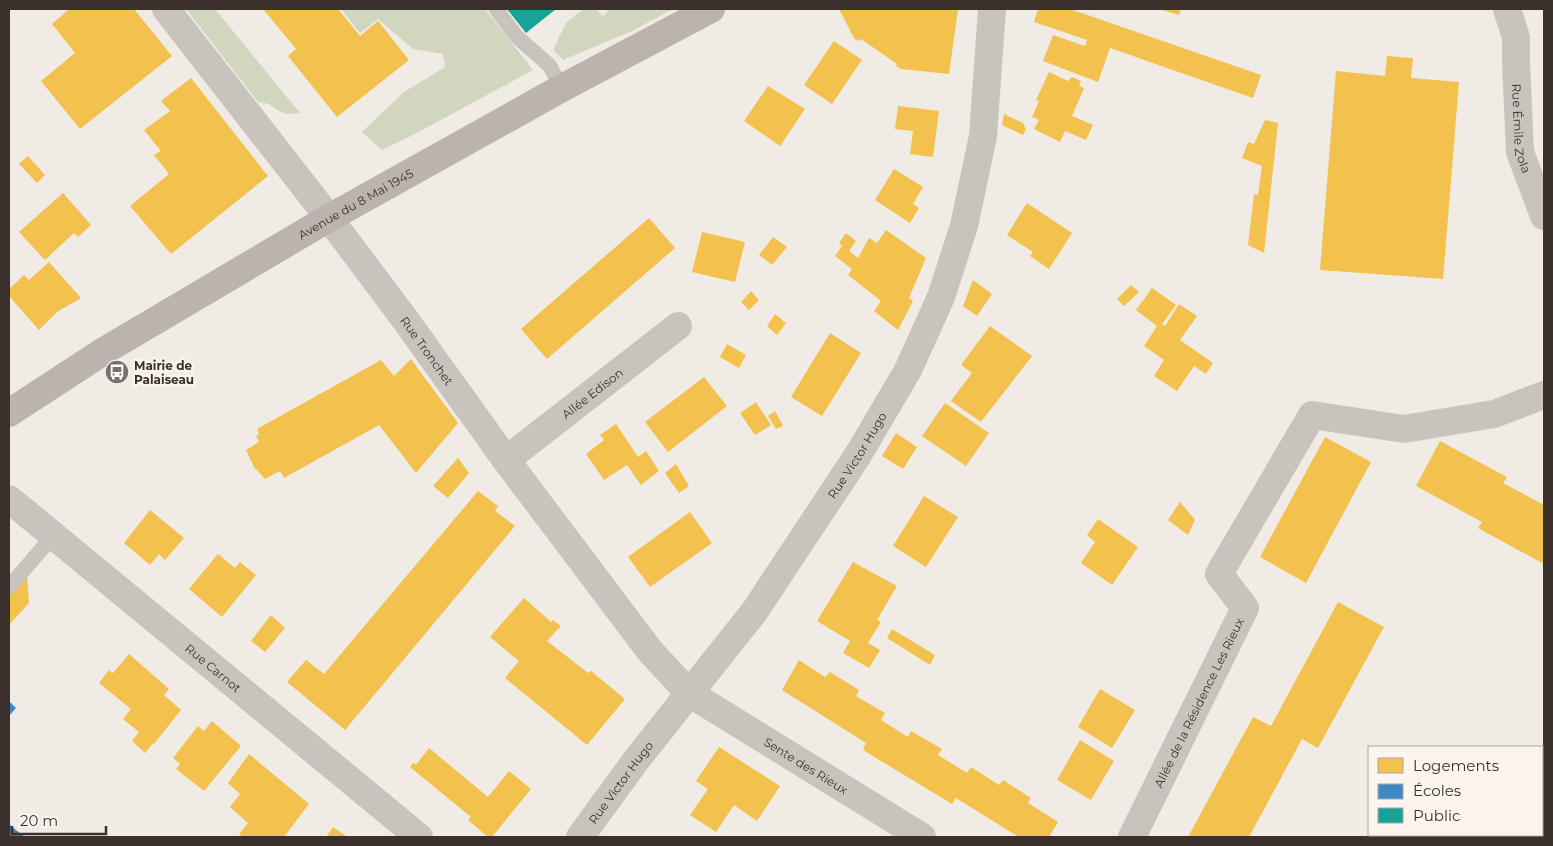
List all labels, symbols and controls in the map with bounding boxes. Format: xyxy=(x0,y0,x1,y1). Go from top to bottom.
street label: Rue Émile Zola xyxy=(1509,83,1535,175)
street label: Avenue du 8 Mai 1945 xyxy=(295,165,416,242)
street label: Rue Tronchet xyxy=(398,313,457,388)
place label: Mairie de Palaiseau xyxy=(134,358,194,387)
bus stop icon: Mairie de Palaiseau xyxy=(104,359,130,385)
street label: Allée Edison xyxy=(558,364,626,422)
street label: Rue Victor Hugo xyxy=(824,409,889,501)
street label: Allée de la Résidence Les Rieux xyxy=(1150,615,1247,790)
street label: Rue Carnot xyxy=(182,640,245,695)
street label: Sente des Rieux xyxy=(761,734,851,797)
street label: Rue Victor Hugo xyxy=(585,738,656,827)
legend xyxy=(1368,746,1543,836)
text: Logements xyxy=(1413,756,1499,775)
text: Écoles xyxy=(1413,781,1461,800)
scale bar xyxy=(12,804,106,836)
text: Public xyxy=(1413,806,1461,825)
text: 20 m xyxy=(20,811,58,830)

